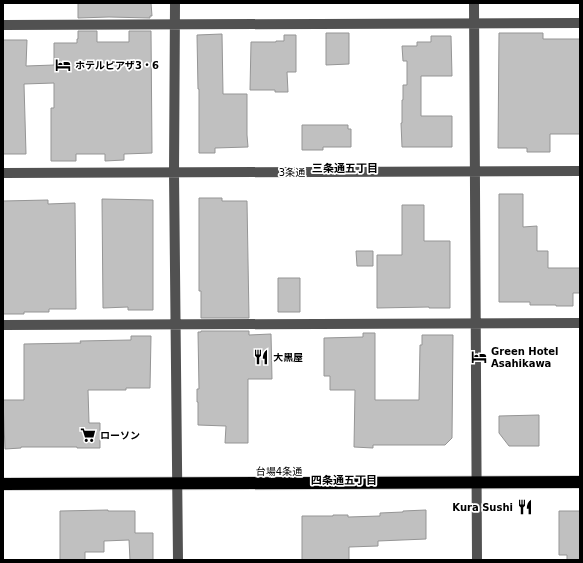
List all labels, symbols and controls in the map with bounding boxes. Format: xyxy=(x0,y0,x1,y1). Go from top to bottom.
hotel icon: ホテルピアザ3・6 xyxy=(54,56,72,74)
place label: ホテルピアザ3・6 xyxy=(75,60,159,71)
district label: 三条通五丁目 xyxy=(312,162,378,175)
street label: 3条通 xyxy=(279,167,305,178)
place label: Green Hotel Asahikawa xyxy=(491,346,559,369)
restaurant icon: 大黑屋 xyxy=(252,348,270,366)
hotel icon: Green Hotel Asahikawa xyxy=(470,348,488,366)
place label: 大黑屋 xyxy=(273,352,303,363)
supermarket icon: ローソン xyxy=(79,426,97,444)
place label: ローソン xyxy=(100,430,140,441)
street label: 台場4条通 xyxy=(256,466,302,477)
district label: 四条通五丁目 xyxy=(311,474,377,487)
restaurant icon: Kura Sushi xyxy=(516,498,534,516)
place label: Kura Sushi xyxy=(452,502,513,513)

